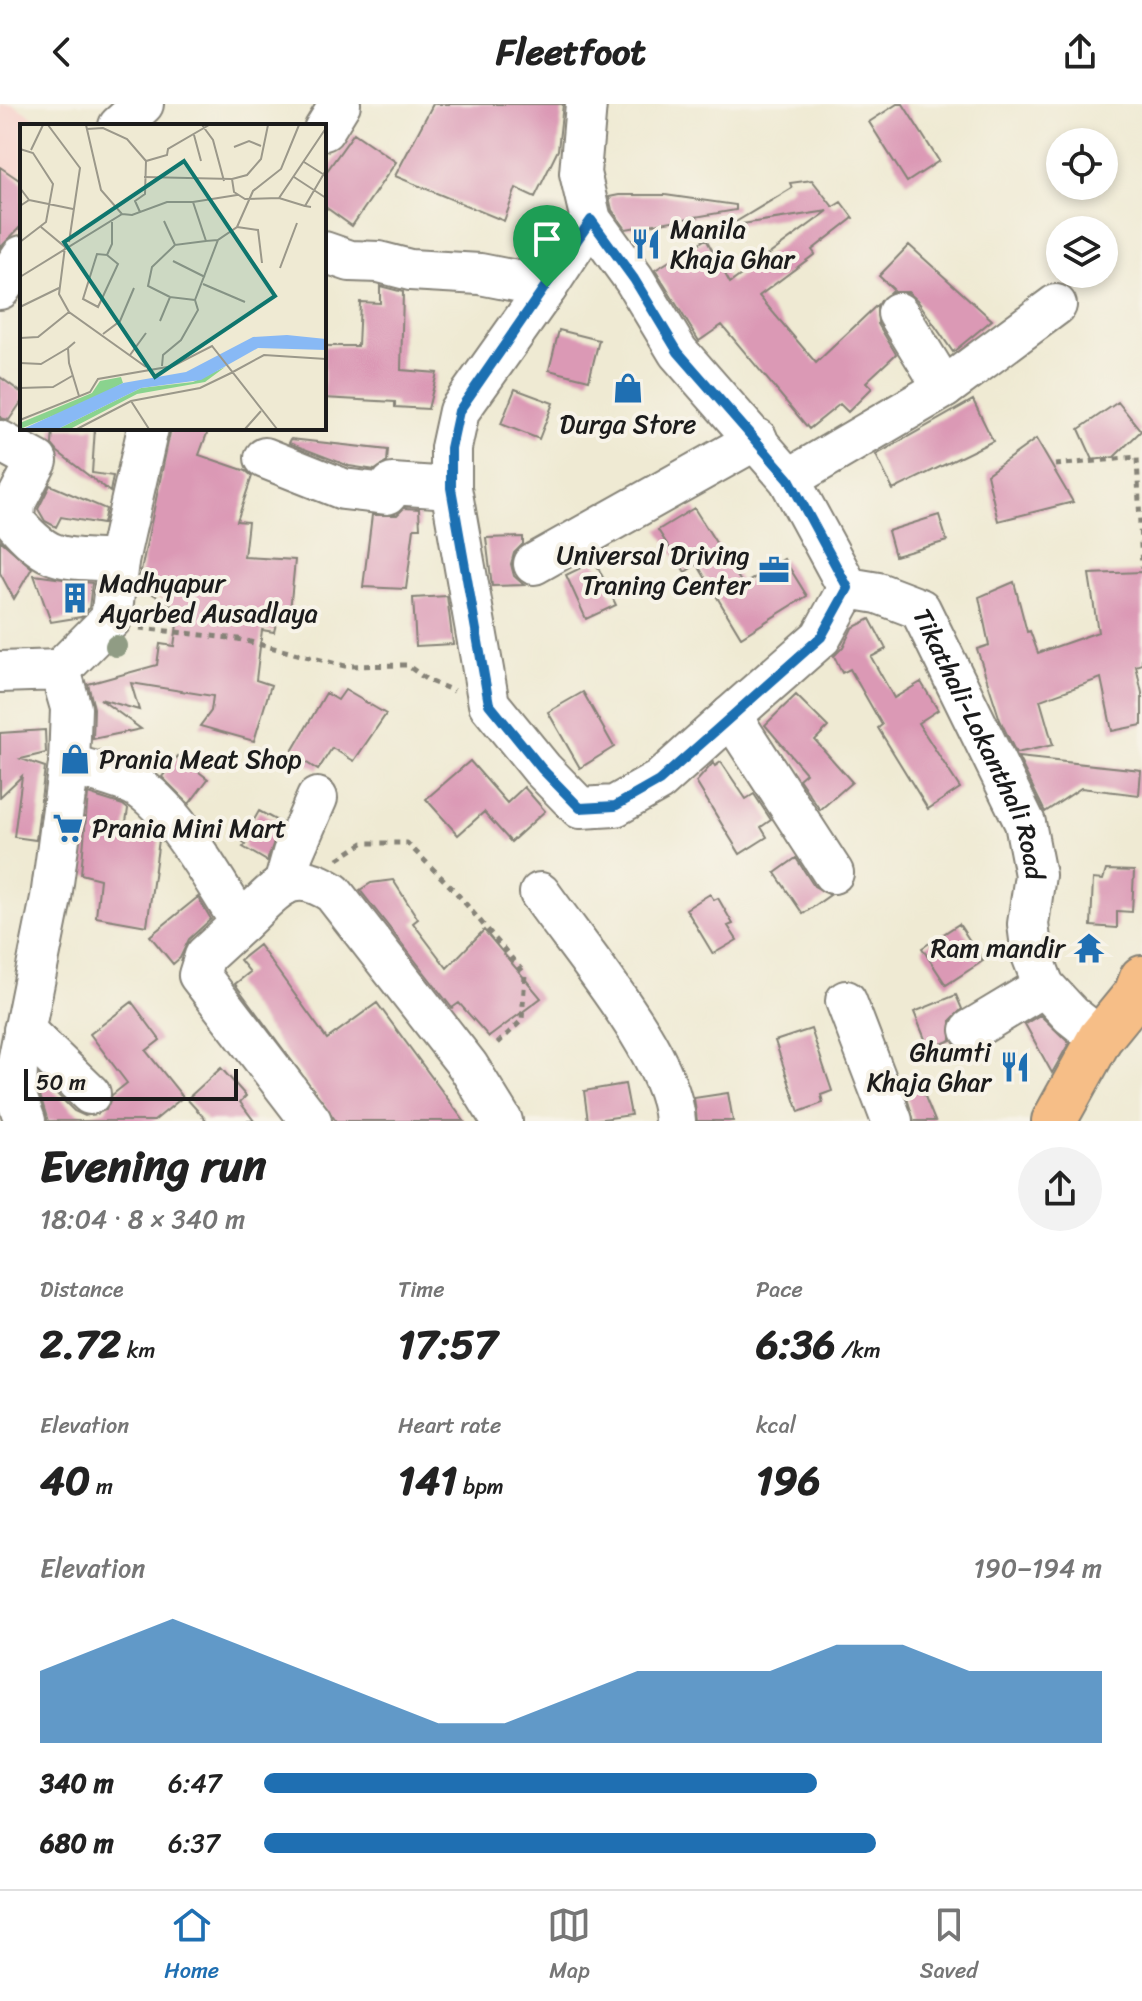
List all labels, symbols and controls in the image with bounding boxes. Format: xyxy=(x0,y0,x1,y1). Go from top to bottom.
text: Fleetfoot xyxy=(496,20,646,84)
icon: back xyxy=(40,30,84,74)
icon: share xyxy=(1058,30,1102,74)
inset map xyxy=(20,124,326,430)
map controls xyxy=(1046,128,1118,288)
button: locate xyxy=(1046,128,1118,200)
pin xyxy=(513,205,581,287)
place label: Manila Khaja Ghar xyxy=(670,206,796,282)
button: layers xyxy=(1046,216,1118,288)
icon: arrive xyxy=(525,217,569,261)
restaurant icon: Manila Khaja Ghar xyxy=(629,227,663,261)
shop icon: Durga Store xyxy=(611,371,645,405)
place label: Durga Store xyxy=(560,401,696,447)
place label: Universal Driving Traning Center xyxy=(557,532,751,608)
office icon: Universal Driving Traning Center xyxy=(757,553,791,587)
place label: Madhyapur Ayarbed Ausadlaya xyxy=(98,560,318,636)
building icon: Madhyapur Ayarbed Ausadlaya xyxy=(58,581,92,615)
street label: Tikathali-Lokanthali Road xyxy=(900,600,1059,886)
place label: Prania Meat Shop xyxy=(99,736,302,782)
shop icon: Prania Meat Shop xyxy=(58,742,92,776)
place label: Prania Mini Mart xyxy=(92,805,286,851)
supermarket icon: Prania Mini Mart xyxy=(51,811,85,845)
place label: Ram mandir xyxy=(931,925,1066,971)
temple icon: Ram mandir xyxy=(1072,931,1106,965)
place label: Ghumti Khaja Ghar xyxy=(867,1029,992,1105)
restaurant icon: Ghumti Khaja Ghar xyxy=(998,1050,1032,1084)
text: 50 m xyxy=(36,1063,86,1102)
scale bar xyxy=(24,1065,238,1101)
text: Evening run xyxy=(40,1127,266,1205)
button: share xyxy=(1018,1147,1102,1231)
text: 18:04 · 8 × 340 m xyxy=(40,1196,245,1242)
text: Distance xyxy=(40,1270,124,1309)
text: Time xyxy=(398,1270,445,1309)
text: Pace xyxy=(756,1270,803,1309)
text: 2.72 xyxy=(40,1309,121,1380)
text: 17:57 xyxy=(398,1309,497,1380)
text: 6:36 xyxy=(756,1309,835,1380)
text: km xyxy=(121,1331,155,1370)
text: /km xyxy=(835,1331,881,1370)
text: Elevation xyxy=(40,1406,129,1445)
text: Heart rate xyxy=(398,1406,501,1445)
text: kcal xyxy=(756,1406,796,1445)
text: 40 xyxy=(40,1445,90,1516)
text: 141 xyxy=(398,1445,457,1516)
text: 196 xyxy=(756,1445,820,1516)
text: m xyxy=(90,1467,113,1506)
text: bpm xyxy=(457,1467,504,1506)
text: Elevation xyxy=(40,1545,145,1591)
text: 190–194 m xyxy=(974,1545,1102,1591)
text: 340 m xyxy=(40,1760,114,1806)
text: 6:47 xyxy=(168,1760,222,1806)
text: 680 m xyxy=(40,1820,114,1866)
text: 6:37 xyxy=(168,1820,220,1866)
tab: Home xyxy=(164,1903,219,1990)
tab: Map xyxy=(547,1903,591,1990)
tab: Saved xyxy=(920,1903,978,1990)

